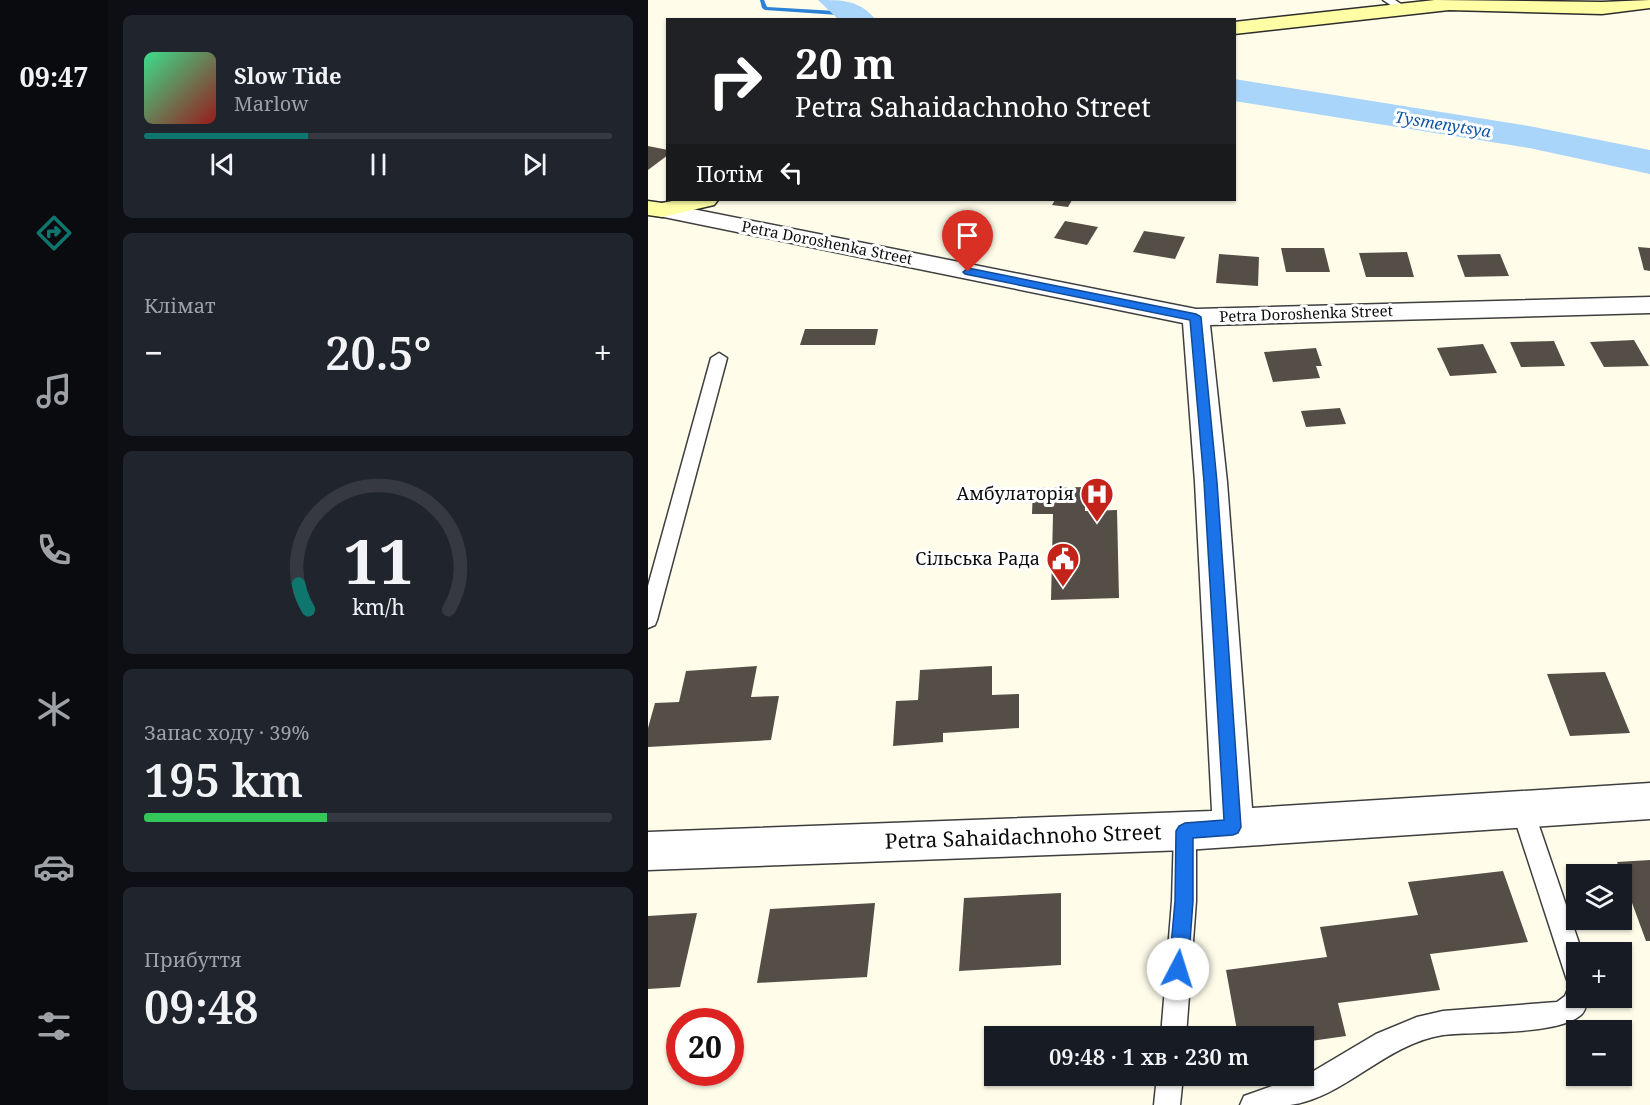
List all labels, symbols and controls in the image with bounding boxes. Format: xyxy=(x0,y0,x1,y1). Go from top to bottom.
text: 20 m xyxy=(795,34,895,91)
icon: right xyxy=(696,42,774,120)
text: 09:47 xyxy=(19,58,89,95)
text: Slow Tide xyxy=(234,60,342,90)
text: Petra Sahaidachnoho Street xyxy=(795,88,1151,125)
text: Marlow xyxy=(234,90,308,117)
water label: Tysmenytsya xyxy=(1394,106,1493,143)
icon: previous xyxy=(206,148,239,181)
icon: pause xyxy=(362,148,395,181)
icon: next xyxy=(518,148,551,181)
icon: left xyxy=(775,156,808,189)
text: Потім xyxy=(696,158,763,188)
pin xyxy=(942,210,993,272)
icon: directions xyxy=(33,212,75,254)
street label: Petra Doroshenka Street xyxy=(740,216,914,268)
icon: arrive xyxy=(951,219,984,252)
text: Клімат xyxy=(144,292,216,319)
street label: Petra Doroshenka Street xyxy=(1219,300,1393,326)
text: 20.5° xyxy=(325,322,432,383)
text: − xyxy=(144,330,163,375)
text: + xyxy=(594,330,612,375)
icon: music xyxy=(33,370,75,412)
hospital icon: Амбулаторія xyxy=(1079,476,1115,523)
place label: Амбулаторія xyxy=(957,481,1074,505)
text: 11 xyxy=(343,517,413,602)
icon: phone xyxy=(33,529,75,571)
public building icon: Сільська Рада xyxy=(1045,541,1081,588)
place label: Сільська Рада xyxy=(915,546,1040,570)
text: km/h xyxy=(352,592,405,621)
icon: climate xyxy=(33,688,75,730)
text: Запас ходу · 39% xyxy=(144,719,309,746)
text: 195 km xyxy=(144,749,303,810)
street label: Petra Sahaidachnoho Street xyxy=(884,817,1162,855)
icon: car xyxy=(33,846,75,888)
map controls xyxy=(1566,864,1632,1086)
button: layers xyxy=(1566,864,1632,930)
position arrow xyxy=(1146,937,1210,1001)
button: + xyxy=(1566,942,1632,1008)
text: Прибуття xyxy=(144,946,242,973)
text: 09:48 xyxy=(144,976,259,1037)
icon: filters xyxy=(33,1005,75,1047)
speed limit sign: 20 xyxy=(666,1008,744,1086)
button: − xyxy=(1566,1020,1632,1086)
text: 09:48 · 1 хв · 230 m xyxy=(1049,1041,1249,1071)

